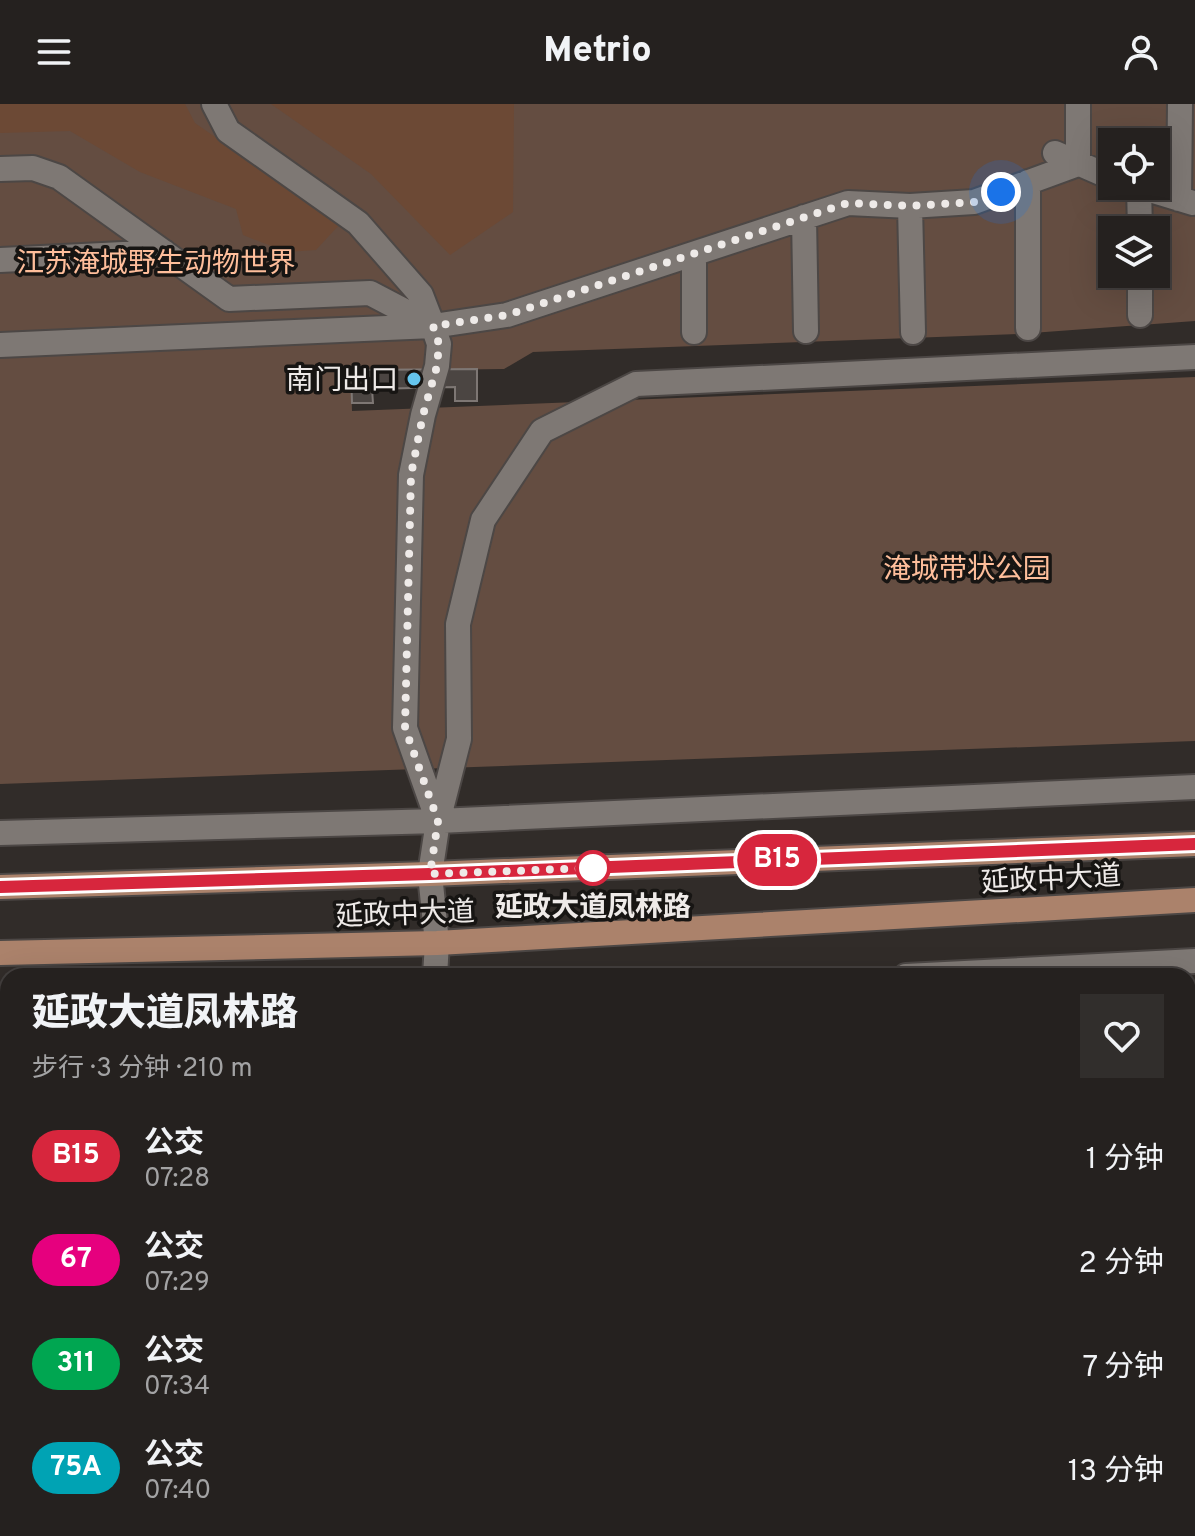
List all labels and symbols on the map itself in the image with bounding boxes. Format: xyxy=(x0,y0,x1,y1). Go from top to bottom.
your location xyxy=(981,172,1021,212)
park label: 江苏淹城野生动物世界 xyxy=(16,247,296,283)
place label: 南门出口 xyxy=(286,364,398,400)
marker: 南门出口 xyxy=(405,370,423,388)
park label: 淹城带状公园 xyxy=(883,553,1051,589)
line badge: B15 xyxy=(731,834,823,886)
marker: 延政大道凤林路 xyxy=(576,851,610,885)
street label: 延政中大道 xyxy=(980,859,1122,903)
place label: 延政大道凤林路 xyxy=(495,891,691,927)
street label: 延政中大道 xyxy=(335,896,476,936)

